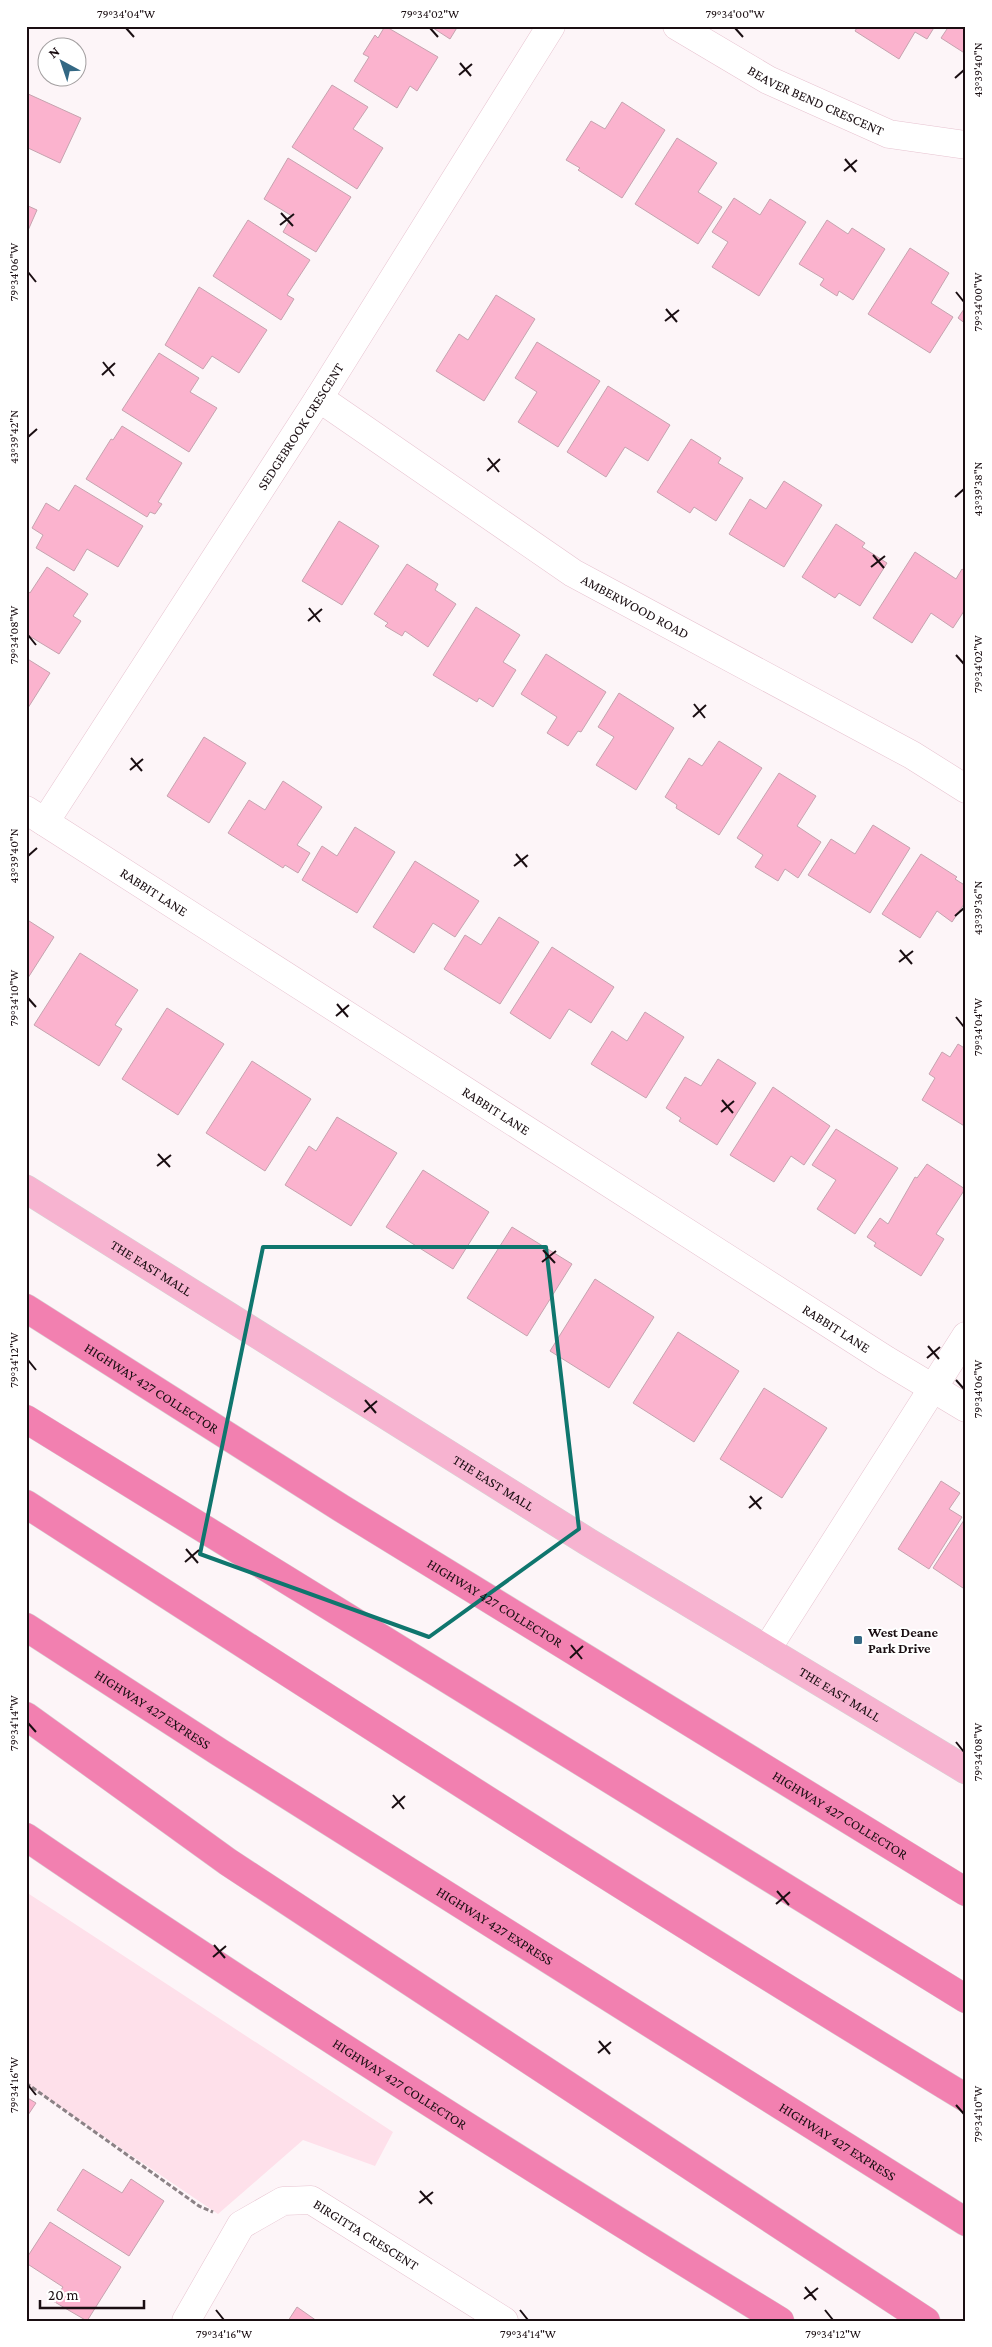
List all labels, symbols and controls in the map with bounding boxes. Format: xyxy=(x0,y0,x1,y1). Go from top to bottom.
text: 79°34'04"W xyxy=(97,7,155,21)
text: 79°34'02"W xyxy=(401,7,459,21)
text: 79°34'00"W xyxy=(706,7,764,21)
north arrow xyxy=(38,38,88,88)
text: 43°39'40"N xyxy=(971,42,985,98)
text: N xyxy=(45,43,63,61)
street label: BEAVER BEND CRESCENT xyxy=(745,62,887,139)
text: 79°34'06"W xyxy=(7,243,21,301)
text: 79°34'00"W xyxy=(971,273,985,331)
street label: SEDGEBROOK CRESCENT xyxy=(254,360,347,493)
text: 43°39'42"N xyxy=(7,410,21,464)
text: 43°39'38"N xyxy=(971,461,985,516)
street label: AMBERWOOD ROAD xyxy=(579,571,692,642)
text: 79°34'08"W xyxy=(7,606,21,664)
text: 79°34'02"W xyxy=(971,635,985,693)
text: 43°39'40"N xyxy=(7,828,21,884)
street label: RABBIT LANE xyxy=(117,864,191,920)
text: 43°39'36"N xyxy=(971,881,985,935)
text: 79°34'10"W xyxy=(7,970,21,1026)
text: 79°34'04"W xyxy=(971,998,985,1056)
street label: RABBIT LANE xyxy=(459,1083,533,1138)
street label: THE EAST MALL xyxy=(108,1236,195,1299)
street label: RABBIT LANE xyxy=(800,1301,873,1356)
text: 79°34'12"W xyxy=(7,1332,21,1388)
street label: HIGHWAY 427 COLLECTOR xyxy=(82,1339,222,1437)
text: 79°34'06"W xyxy=(971,1360,985,1418)
street label: THE EAST MALL xyxy=(450,1451,537,1514)
street label: HIGHWAY 427 COLLECTOR xyxy=(425,1555,566,1650)
place label: West Deane Park Drive xyxy=(867,1624,939,1656)
marker: West Deane Park Drive xyxy=(852,1634,864,1646)
street label: THE EAST MALL xyxy=(796,1663,884,1725)
street label: HIGHWAY 427 EXPRESS xyxy=(92,1666,214,1753)
text: 79°34'14"W xyxy=(7,1695,21,1751)
text: 79°34'08"W xyxy=(971,1723,985,1781)
street label: HIGHWAY 427 COLLECTOR xyxy=(770,1767,911,1862)
street label: HIGHWAY 427 EXPRESS xyxy=(434,1883,557,1969)
street label: HIGHWAY 427 COLLECTOR xyxy=(330,2035,470,2133)
text: 79°34'16"W xyxy=(7,2057,21,2113)
text: 79°34'10"W xyxy=(971,2086,985,2142)
street label: HIGHWAY 427 EXPRESS xyxy=(776,2099,899,2184)
street label: BIRGITTA CRESCENT xyxy=(311,2196,422,2274)
scale bar xyxy=(40,2277,144,2309)
text: 20 m xyxy=(48,2287,79,2303)
text: 79°34'16"W xyxy=(196,2327,252,2341)
text: 79°34'14"W xyxy=(500,2327,556,2341)
text: 79°34'12"W xyxy=(805,2327,861,2341)

